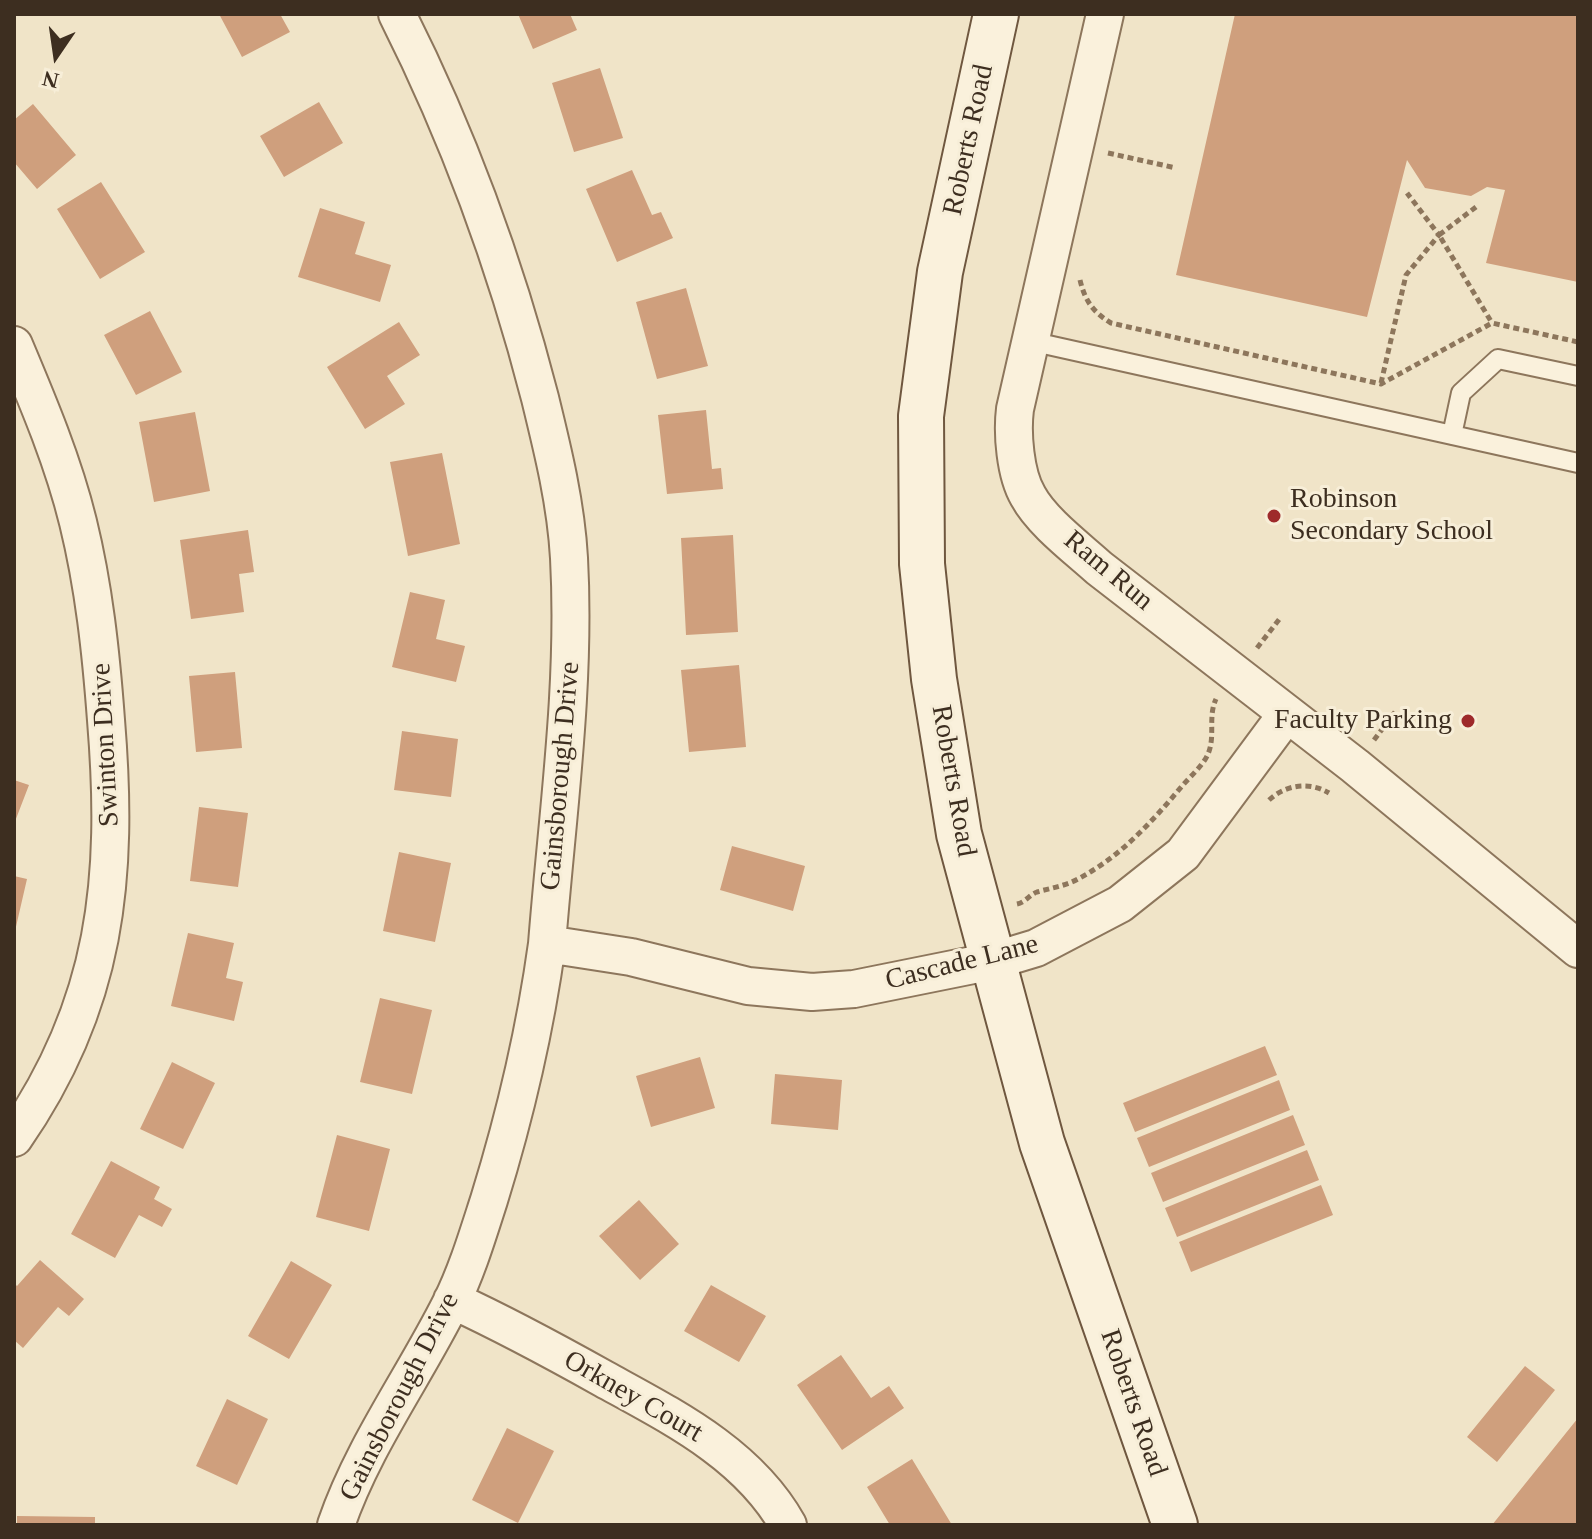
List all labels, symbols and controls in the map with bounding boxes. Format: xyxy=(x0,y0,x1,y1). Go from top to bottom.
north arrow xyxy=(16,16,96,96)
street label: Roberts Road xyxy=(937,62,1001,218)
text: N xyxy=(40,66,61,94)
place label: Robinson Secondary School xyxy=(1290,483,1493,549)
marker: Robinson Secondary School xyxy=(1265,507,1283,525)
street label: Ram Run xyxy=(1056,524,1160,618)
street label: Gainsborough Drive xyxy=(534,660,588,892)
street label: Swinton Drive xyxy=(85,662,127,828)
street label: Roberts Road xyxy=(923,703,983,859)
place label: Faculty Parking xyxy=(1274,704,1452,738)
marker: Faculty Parking xyxy=(1459,712,1477,730)
street label: Cascade Lane xyxy=(882,928,1042,998)
street label: Gainsborough Drive xyxy=(333,1287,467,1507)
street label: Roberts Road xyxy=(1092,1325,1174,1481)
street label: Orkney Court xyxy=(558,1344,708,1450)

